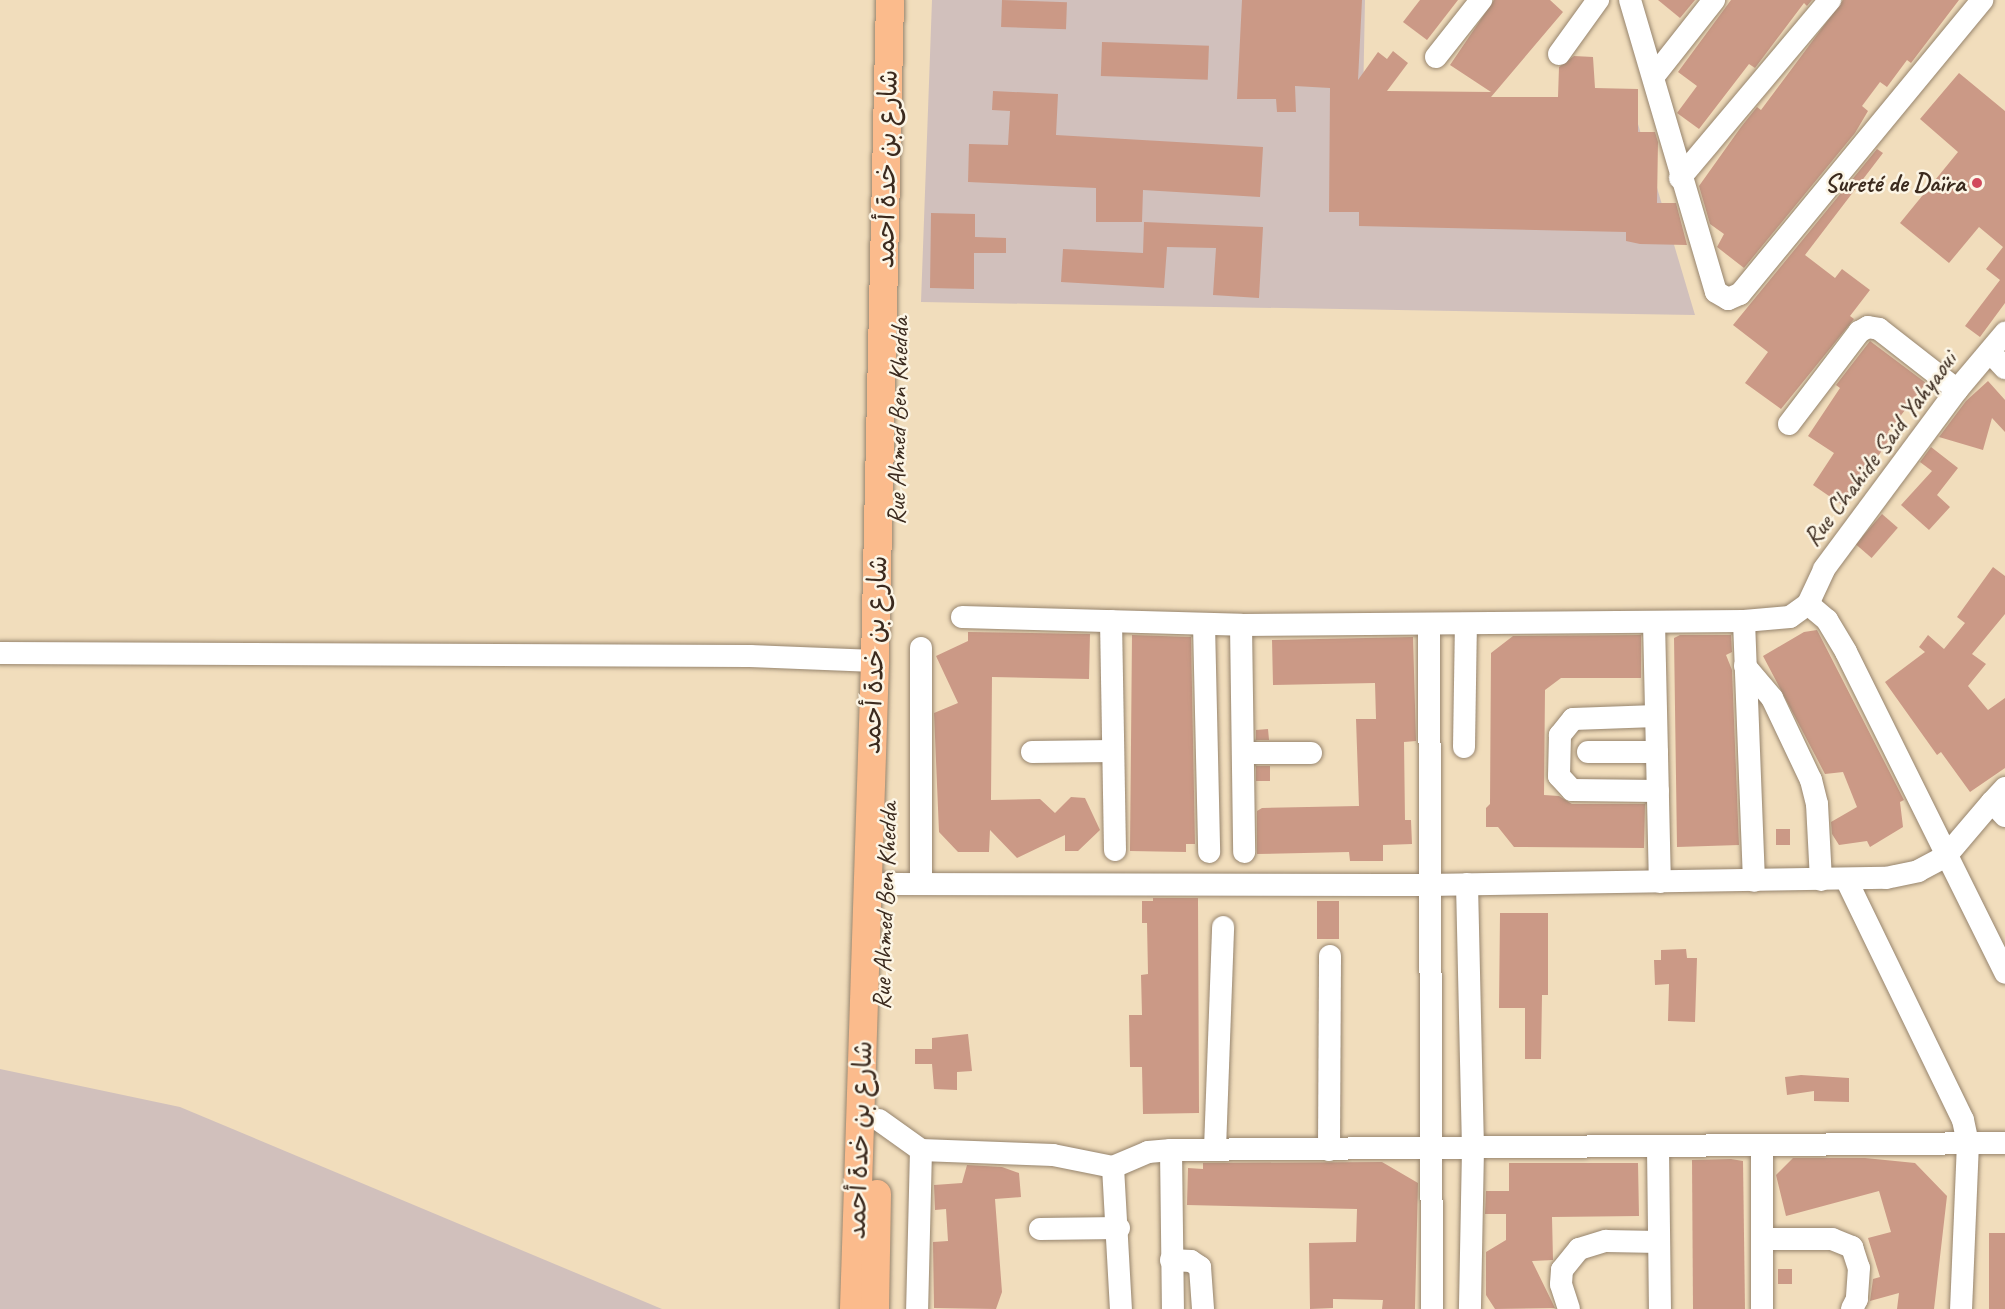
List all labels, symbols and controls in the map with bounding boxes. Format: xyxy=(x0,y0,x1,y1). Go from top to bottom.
street label: شارع بن خدة أحمد xyxy=(870,69,904,269)
place label: Sureté de Daïra xyxy=(1824,167,1965,199)
marker: Sureté de Daïra xyxy=(1970,176,1984,190)
street label: Rue Ahmed Ben Khedda xyxy=(881,317,915,525)
street label: Rue Chahide Said Yahyaoui xyxy=(1796,345,1964,553)
street label: شارع بن خدة أحمد xyxy=(856,555,894,755)
street label: Rue Ahmed Ben Khedda xyxy=(866,801,904,1011)
street label: شارع بن خدة أحمد xyxy=(841,1040,879,1240)

